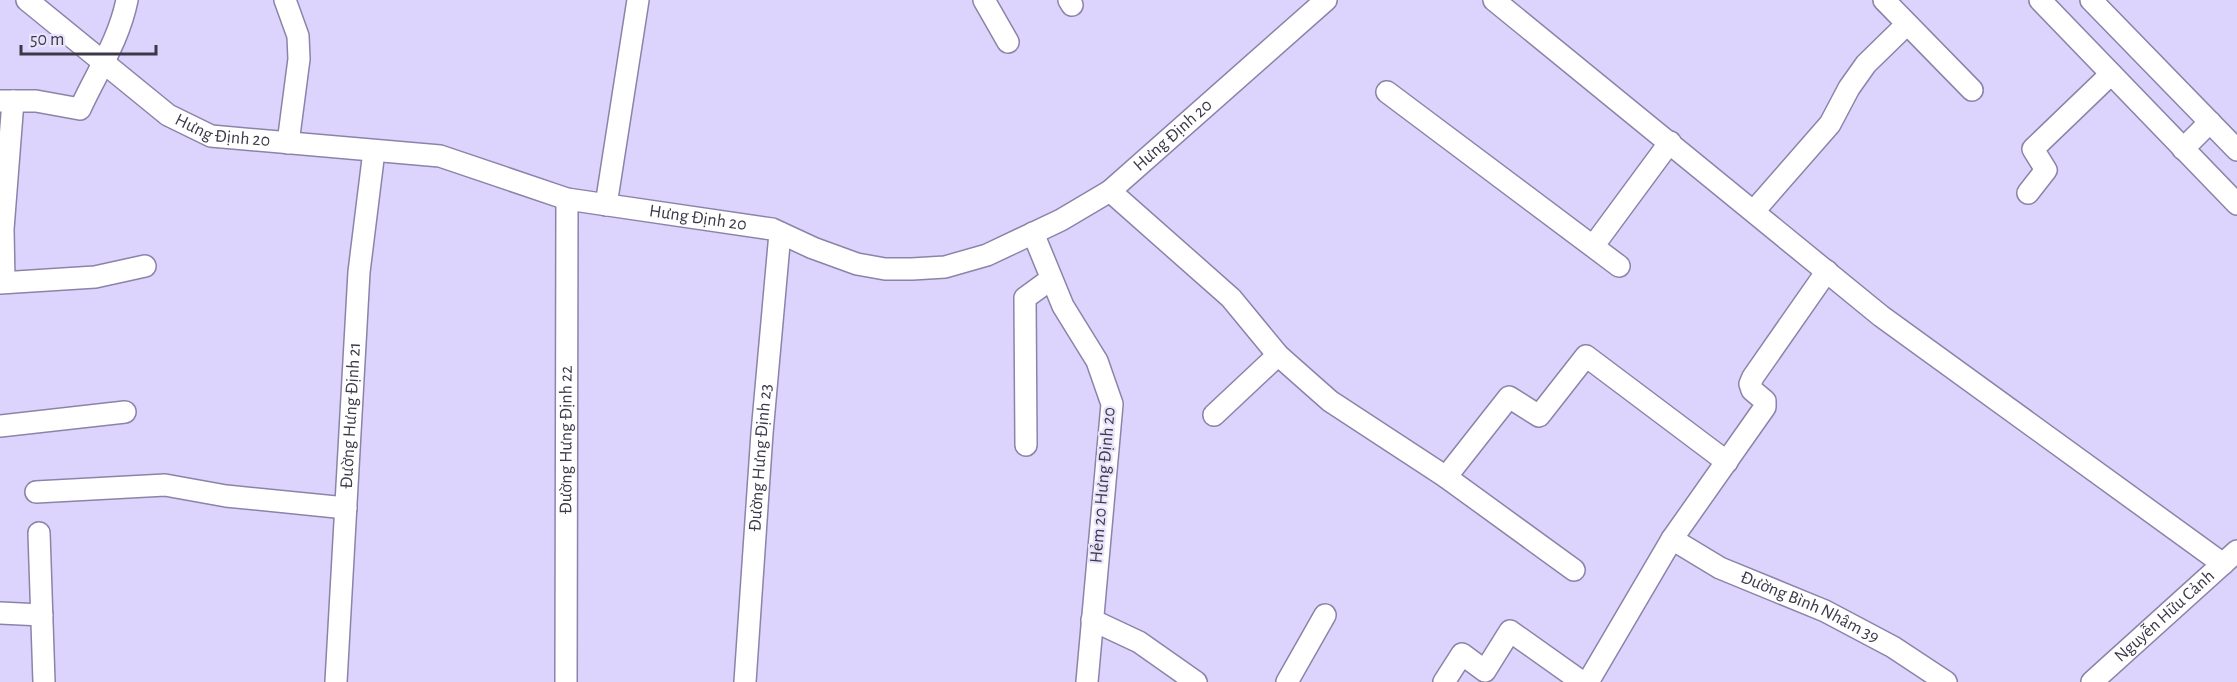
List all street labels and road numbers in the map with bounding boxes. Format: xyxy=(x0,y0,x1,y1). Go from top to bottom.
street label: Hưng Định 20 xyxy=(1130,96,1216,175)
street label: Hưng Định 20 xyxy=(172,111,271,150)
street label: Hưng Định 20 xyxy=(648,202,748,234)
street label: Đường Hưng Định 21 xyxy=(338,342,364,489)
street label: Đường Hưng Định 22 xyxy=(557,366,576,514)
street label: Đường Hưng Định 23 xyxy=(746,383,775,532)
street label: Hẻm 20 Hưng Định 20 xyxy=(1087,406,1119,564)
street label: Nguyễn Hữu Cảnh xyxy=(2111,567,2218,666)
street label: Đường Bình Nhâm 39 xyxy=(1738,568,1882,647)

